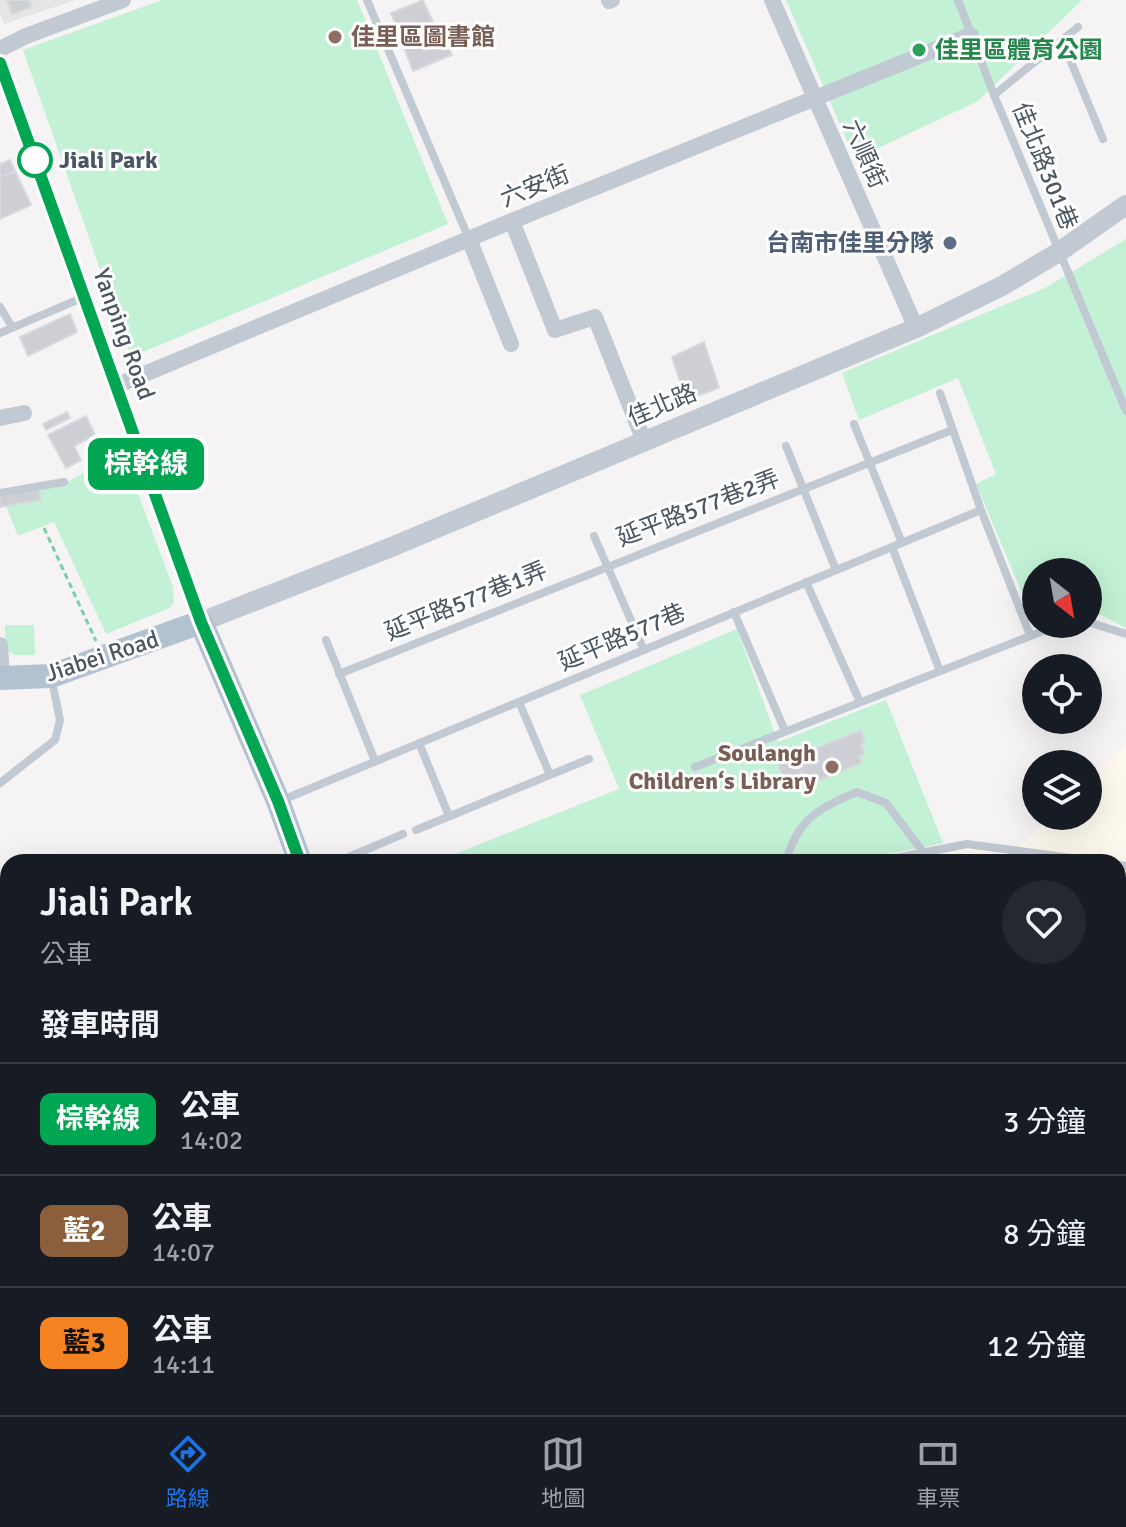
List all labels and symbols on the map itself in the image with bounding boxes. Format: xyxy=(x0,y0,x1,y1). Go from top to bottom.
place label: 佳里區圖書館 xyxy=(351,22,495,52)
marker: 佳里區圖書館 xyxy=(326,28,344,46)
place label: 佳里區體育公園 xyxy=(935,35,1103,65)
marker: 佳里區體育公園 xyxy=(910,41,928,59)
street label: 佳北路301巷 xyxy=(1006,98,1084,234)
street label: 六順街 xyxy=(837,115,893,193)
marker: Jiali Park xyxy=(18,143,52,177)
place label: Jiali Park xyxy=(59,145,158,175)
street label: 六安街 xyxy=(496,159,574,213)
place label: 台南市佳里分隊 xyxy=(766,228,934,258)
marker: 台南市佳里分隊 xyxy=(941,234,959,252)
street label: Yanping Road xyxy=(86,264,162,404)
street label: 佳北路 xyxy=(623,377,701,433)
line badge: 棕幹線 xyxy=(100,438,192,490)
street label: 延平路577巷2弄 xyxy=(612,463,784,553)
street label: 延平路577巷1弄 xyxy=(381,555,551,647)
north arrow xyxy=(1022,558,1102,638)
street label: 延平路577巷 xyxy=(554,597,690,677)
street label: Jiabei Road xyxy=(42,624,162,688)
place label: Soulangh Children‘s Library xyxy=(629,738,816,796)
marker: Soulangh Children‘s Library xyxy=(823,758,841,776)

